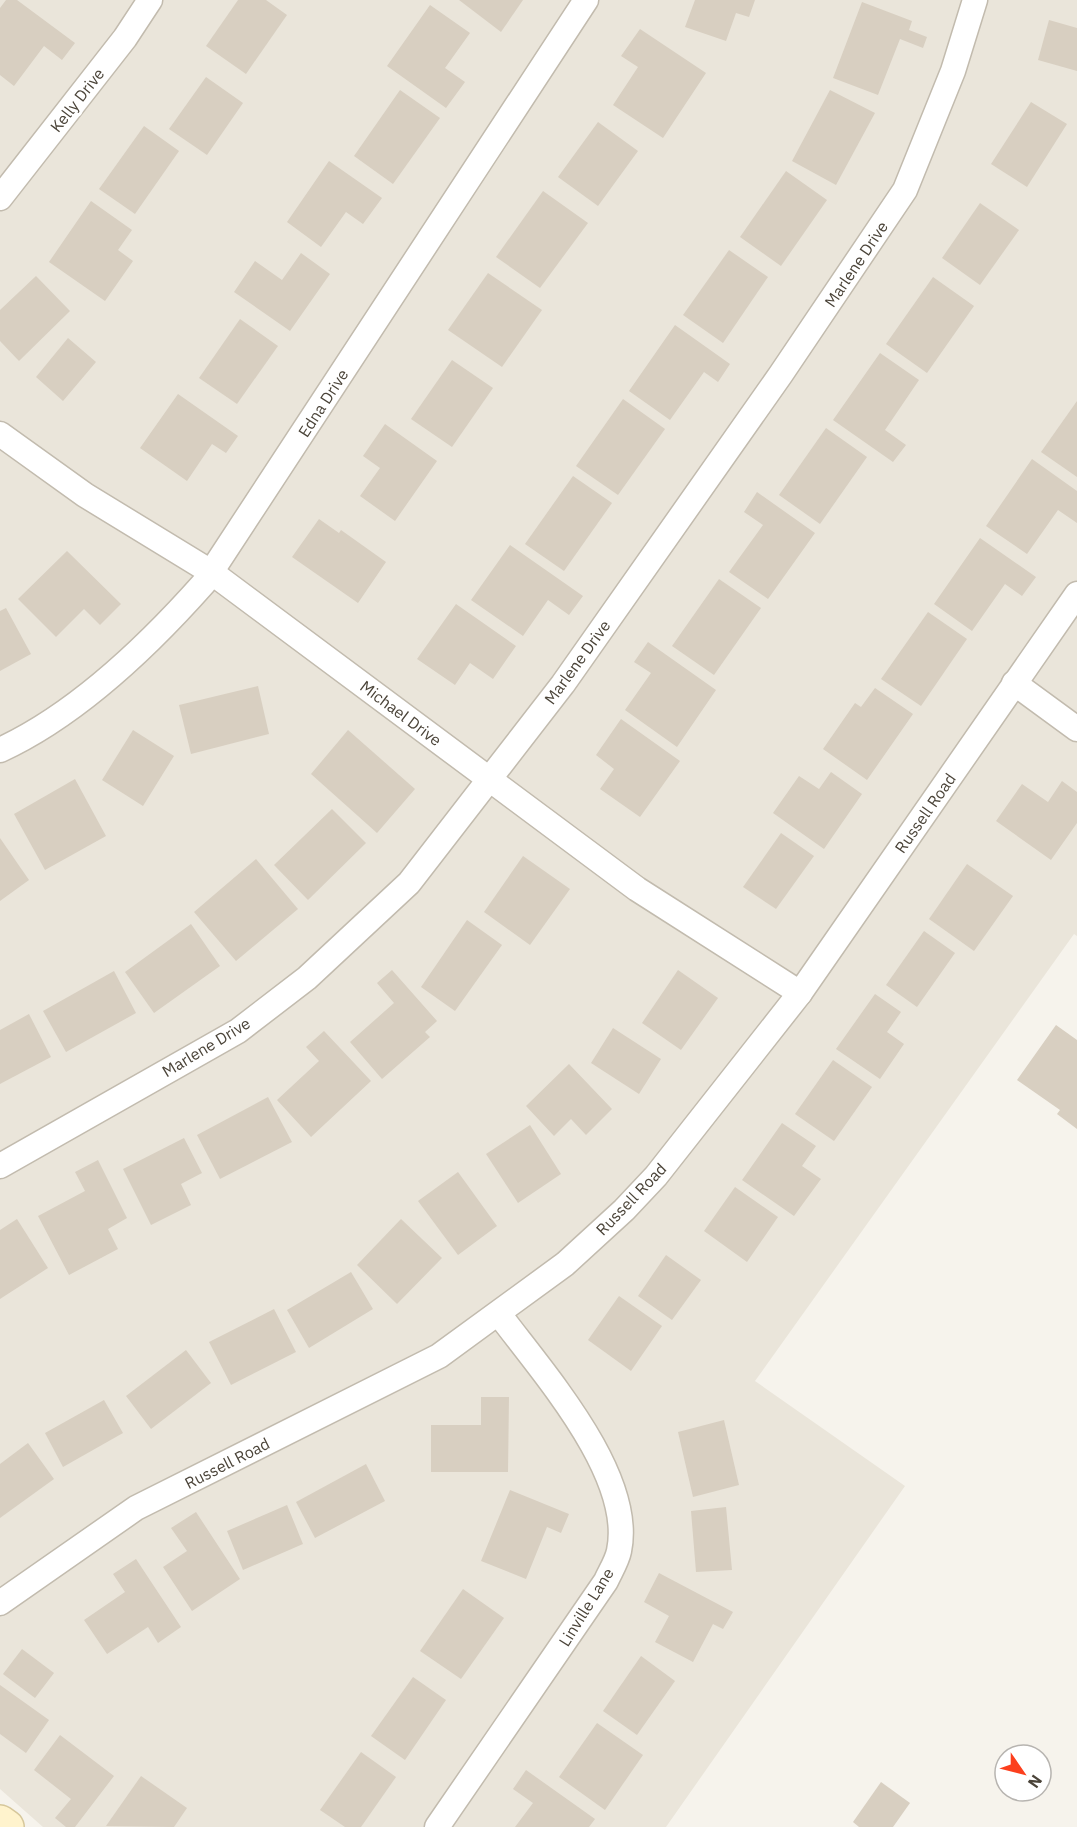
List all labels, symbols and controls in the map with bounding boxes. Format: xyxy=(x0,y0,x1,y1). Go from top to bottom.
street label: Kelly Drive xyxy=(46,64,108,136)
street label: Marlene Drive xyxy=(820,217,892,311)
street label: Edna Drive xyxy=(294,365,352,441)
street label: Marlene Drive xyxy=(540,616,614,708)
street label: Michael Drive xyxy=(356,676,446,750)
street label: Russell Road xyxy=(890,769,960,857)
street label: Marlene Drive xyxy=(158,1013,254,1081)
street label: Russell Road xyxy=(592,1159,670,1239)
street label: Russell Road xyxy=(181,1433,273,1493)
street label: Linville Lane xyxy=(554,1564,618,1650)
north arrow xyxy=(993,1743,1053,1803)
text: N xyxy=(1024,1771,1047,1792)

